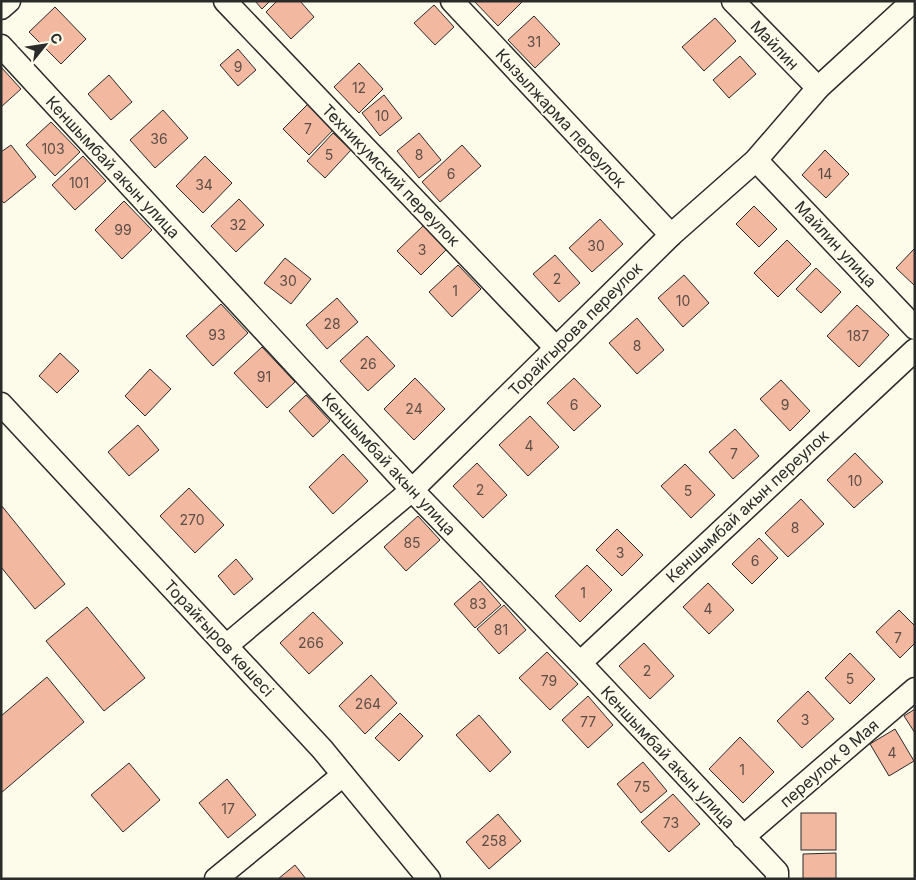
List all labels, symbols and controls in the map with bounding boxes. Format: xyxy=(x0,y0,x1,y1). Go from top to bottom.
street label: Майлин xyxy=(747,16,803,74)
north arrow xyxy=(20,20,70,70)
text: С xyxy=(47,30,67,47)
house number: 31 xyxy=(527,33,541,50)
street label: Кызылжарма переулок xyxy=(491,44,631,192)
house number: 9 xyxy=(234,58,242,75)
house number: 12 xyxy=(352,79,366,96)
street label: Кеншымбай акын улица xyxy=(42,92,184,242)
street label: Техникумский переулок xyxy=(318,100,464,251)
house number: 10 xyxy=(375,107,389,124)
house number: 7 xyxy=(304,120,312,137)
house number: 36 xyxy=(150,130,168,147)
house number: 103 xyxy=(41,140,65,157)
house number: 5 xyxy=(325,146,333,163)
house number: 8 xyxy=(415,146,423,163)
house number: 6 xyxy=(447,165,455,182)
house number: 14 xyxy=(818,165,832,182)
house number: 101 xyxy=(69,174,89,191)
house number: 34 xyxy=(195,176,213,193)
street label: Майлин улица xyxy=(791,197,881,291)
house number: 32 xyxy=(229,216,247,233)
house number: 99 xyxy=(114,221,132,238)
house number: 30 xyxy=(587,237,605,254)
house number: 3 xyxy=(418,241,426,258)
street label: Торайгырова переулок xyxy=(504,258,646,400)
house number: 2 xyxy=(553,270,561,287)
house number: 30 xyxy=(279,272,297,289)
house number: 1 xyxy=(452,282,458,299)
house number: 10 xyxy=(676,292,690,309)
house number: 28 xyxy=(323,315,341,332)
house number: 93 xyxy=(208,326,226,343)
house number: 187 xyxy=(847,327,869,344)
house number: 8 xyxy=(633,337,641,354)
house number: 26 xyxy=(359,355,377,372)
house number: 91 xyxy=(257,368,271,385)
street label: Кеншымбай акын улица xyxy=(318,389,460,539)
house number: 6 xyxy=(570,396,578,413)
house number: 9 xyxy=(781,396,789,413)
house number: 24 xyxy=(405,400,423,417)
street label: Кеншымбай акын переулок xyxy=(661,425,833,587)
house number: 4 xyxy=(524,437,534,454)
house number: 7 xyxy=(730,445,738,462)
house number: 10 xyxy=(848,472,862,489)
house number: 2 xyxy=(476,481,484,498)
house number: 5 xyxy=(684,482,692,499)
house number: 270 xyxy=(179,511,205,528)
house number: 8 xyxy=(791,519,799,536)
house number: 85 xyxy=(403,534,421,551)
house number: 3 xyxy=(616,544,624,561)
house number: 6 xyxy=(751,552,759,569)
street label: Торайғыров көшесі xyxy=(160,575,278,701)
house number: 1 xyxy=(580,584,586,601)
house number: 83 xyxy=(469,595,487,612)
house number: 4 xyxy=(703,600,713,617)
house number: 81 xyxy=(494,621,508,638)
house number: 7 xyxy=(894,629,902,646)
house number: 266 xyxy=(298,634,324,651)
house number: 2 xyxy=(643,662,651,679)
house number: 5 xyxy=(846,670,854,687)
house number: 79 xyxy=(541,672,557,689)
street label: Кеншымбай акын улица xyxy=(597,682,739,832)
house number: 264 xyxy=(355,695,381,712)
house number: 3 xyxy=(801,711,809,728)
house number: 77 xyxy=(580,713,596,730)
street label: переулок 9 Мая xyxy=(775,715,883,811)
house number: 4 xyxy=(887,744,897,761)
house number: 1 xyxy=(739,761,745,778)
house number: 75 xyxy=(634,778,650,795)
house number: 17 xyxy=(221,800,235,817)
house number: 73 xyxy=(663,814,679,831)
house number: 258 xyxy=(481,832,507,849)

